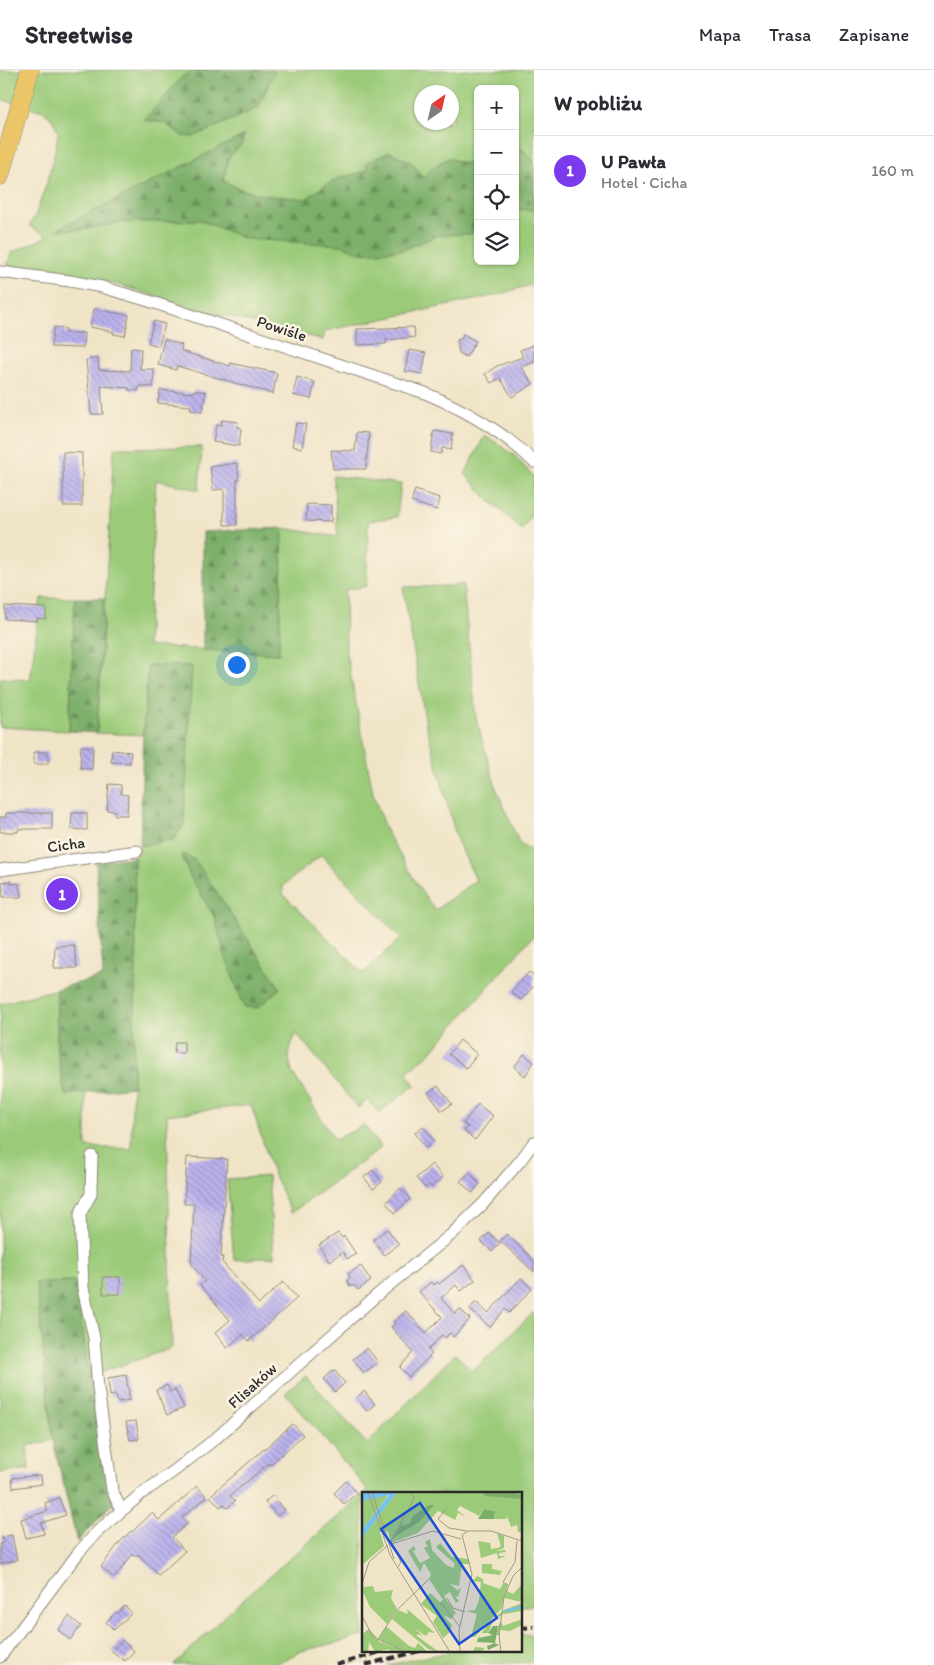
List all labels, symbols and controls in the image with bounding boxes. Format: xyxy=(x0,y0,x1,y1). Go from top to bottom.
text: Streetwise xyxy=(25,20,133,49)
text: Mapa xyxy=(699,24,741,46)
text: Trasa xyxy=(769,24,811,46)
text: Zapisane xyxy=(839,24,909,46)
north arrow xyxy=(414,85,459,130)
map controls xyxy=(474,85,519,265)
button: + xyxy=(474,85,519,130)
text: W pobliżu xyxy=(554,90,642,115)
button: − xyxy=(474,130,519,175)
text: U Pawła xyxy=(601,150,666,173)
text: 1 xyxy=(566,161,574,180)
text: 160 m xyxy=(871,161,914,180)
text: Hotel · Cicha xyxy=(601,173,687,192)
button: locate xyxy=(474,175,519,220)
button: layers xyxy=(474,220,519,265)
street label: Powiśle xyxy=(255,312,309,346)
your location xyxy=(224,652,250,678)
street label: Cicha xyxy=(46,832,86,857)
pin: 1 xyxy=(46,875,78,913)
street label: Flisaków xyxy=(224,1358,281,1412)
inset map xyxy=(362,1492,522,1652)

